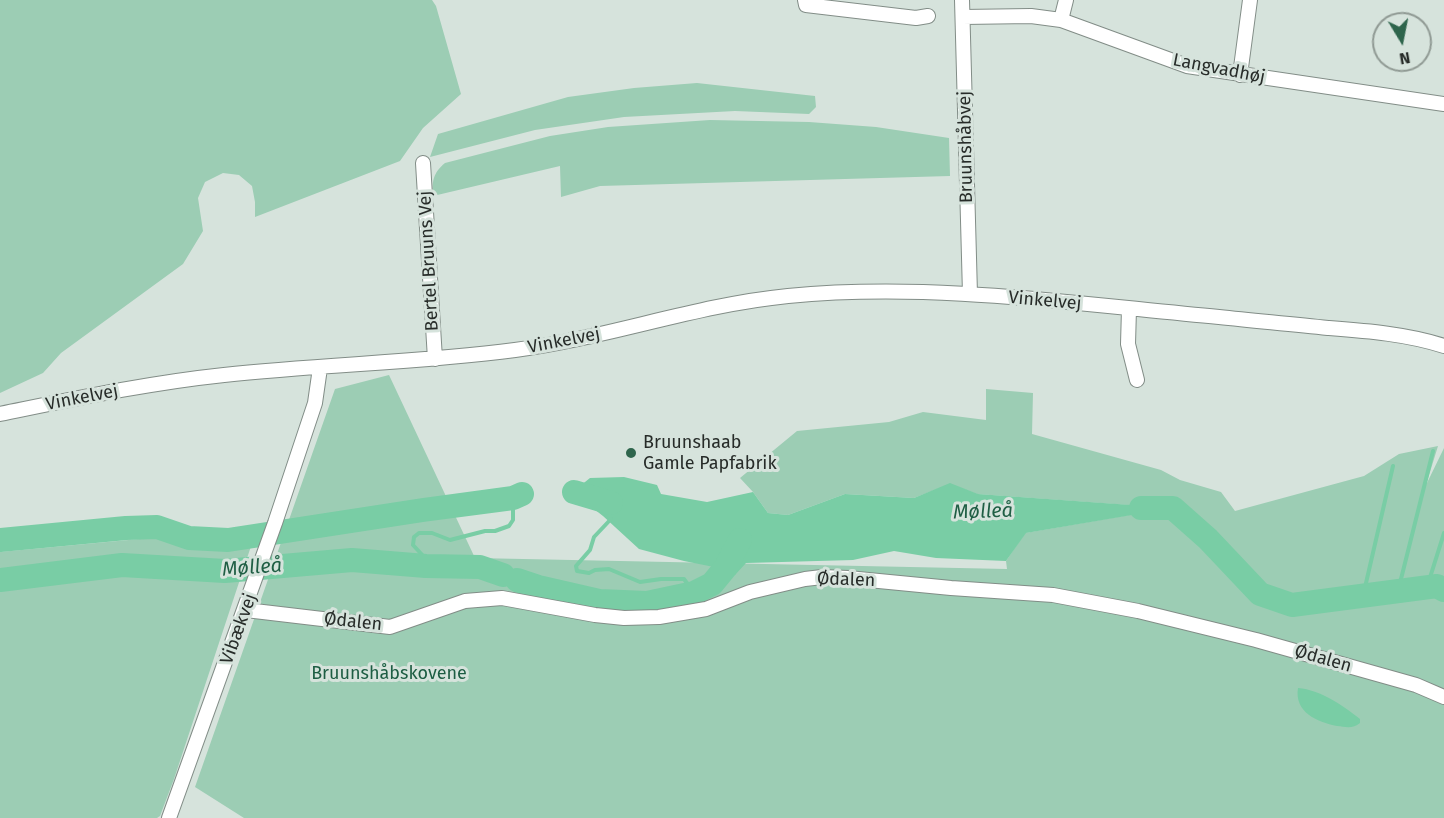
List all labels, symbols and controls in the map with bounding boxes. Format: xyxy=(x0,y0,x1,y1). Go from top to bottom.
north arrow xyxy=(1372,12,1432,72)
text: N xyxy=(1398,48,1412,69)
street label: Langvadhøj xyxy=(1171,49,1267,89)
street label: Bruunshåbvej xyxy=(954,91,978,203)
street label: Bertel Bruuns Vej xyxy=(415,190,443,332)
street label: Vinkelvej xyxy=(1008,287,1082,315)
street label: Vinkelvej xyxy=(526,323,602,359)
street label: Vinkelvej xyxy=(44,380,120,416)
place label: Bruunshaab Gamle Papfabrik xyxy=(643,432,777,474)
marker: Bruunshaab Gamle Papfabrik xyxy=(624,446,638,460)
water label: Mølleå xyxy=(953,499,1013,525)
water label: Mølleå xyxy=(221,554,283,582)
street label: Ødalen xyxy=(816,568,876,592)
street label: Vibækvej xyxy=(216,591,262,667)
street label: Ødalen xyxy=(323,608,383,636)
street label: Ødalen xyxy=(1292,641,1354,677)
park label: Bruunshåbskovene xyxy=(311,663,467,685)

